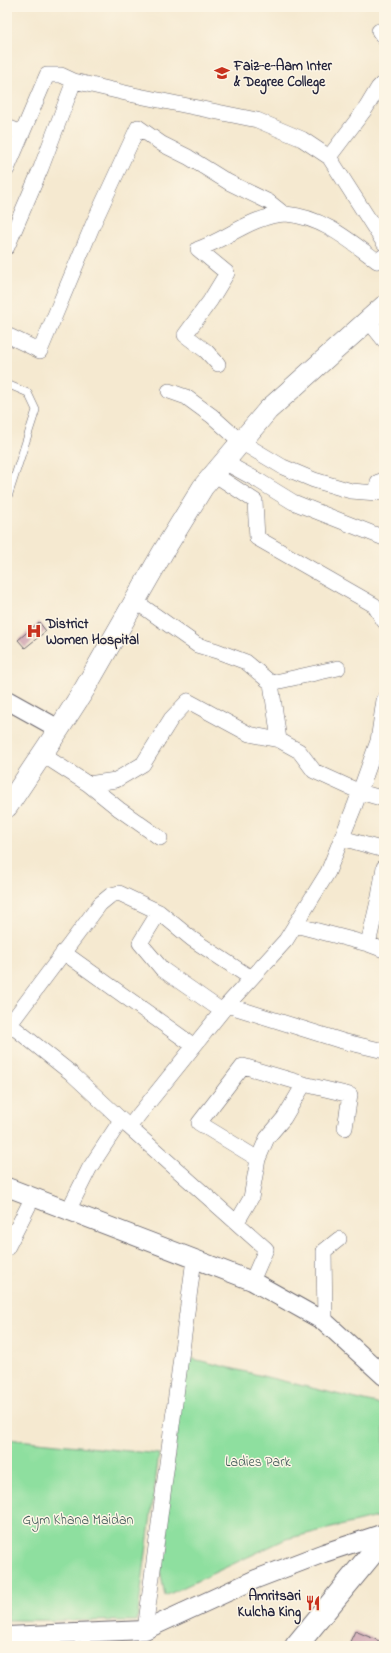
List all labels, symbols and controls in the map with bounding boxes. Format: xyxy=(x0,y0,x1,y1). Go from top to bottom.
place label: Faiz-e-Aam Inter & Degree College xyxy=(233,56,333,95)
school or university icon: Faiz-e-Aam Inter & Degree College xyxy=(213,64,231,82)
place label: District Women Hospital xyxy=(45,614,140,651)
hospital icon: District Women Hospital xyxy=(25,622,43,640)
park label: Ladies Park xyxy=(225,1452,292,1473)
park label: Gym Khana Maidan xyxy=(23,1510,133,1532)
place label: Amritsari Kulcha King xyxy=(237,1586,302,1625)
restaurant icon: Amritsari Kulcha King xyxy=(304,1594,322,1612)

